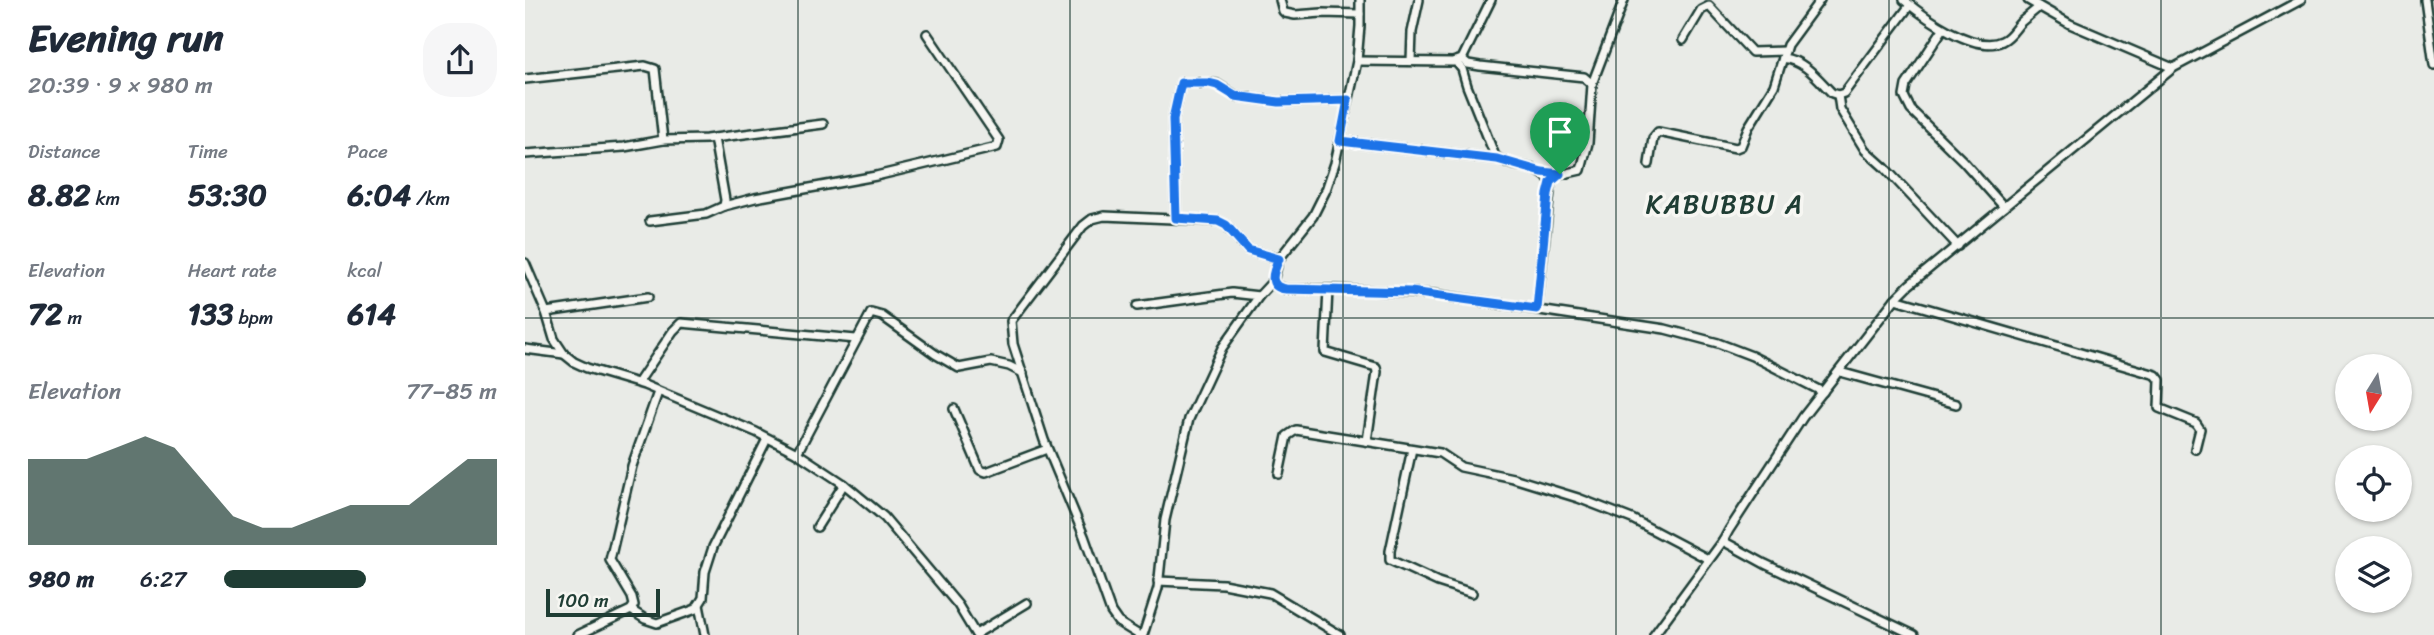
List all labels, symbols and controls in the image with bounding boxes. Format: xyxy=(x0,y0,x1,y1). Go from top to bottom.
text: Evening run xyxy=(28,5,224,72)
button: share xyxy=(423,23,497,97)
text: 20:39 · 9 × 980 m xyxy=(28,65,213,106)
pin xyxy=(1530,102,1590,174)
icon: arrive xyxy=(1541,113,1579,151)
text: Distance xyxy=(28,135,100,168)
text: Time xyxy=(188,135,228,168)
text: Pace xyxy=(347,135,388,168)
text: 8.82 xyxy=(28,168,91,222)
text: 53:30 xyxy=(188,168,267,222)
text: 6:04 xyxy=(347,168,411,222)
district label: KABUBBU A xyxy=(1646,181,1804,227)
text: km xyxy=(91,182,120,215)
text: /km xyxy=(411,182,450,215)
text: Elevation xyxy=(28,254,105,287)
text: Heart rate xyxy=(188,254,277,287)
text: kcal xyxy=(347,254,382,287)
text: 72 xyxy=(28,287,62,341)
text: 133 xyxy=(188,287,233,341)
text: 614 xyxy=(347,287,396,341)
text: m xyxy=(62,301,82,334)
text: bpm xyxy=(233,301,273,334)
north arrow xyxy=(2335,354,2411,430)
map controls xyxy=(2335,354,2412,613)
text: Elevation xyxy=(28,371,121,412)
text: 77–85 m xyxy=(406,371,497,412)
button: locate xyxy=(2335,445,2412,522)
button: layers xyxy=(2335,536,2412,613)
text: 980 m xyxy=(28,559,94,600)
text: 6:27 xyxy=(140,559,186,600)
text: 100 m xyxy=(557,584,609,617)
scale bar xyxy=(546,586,660,618)

